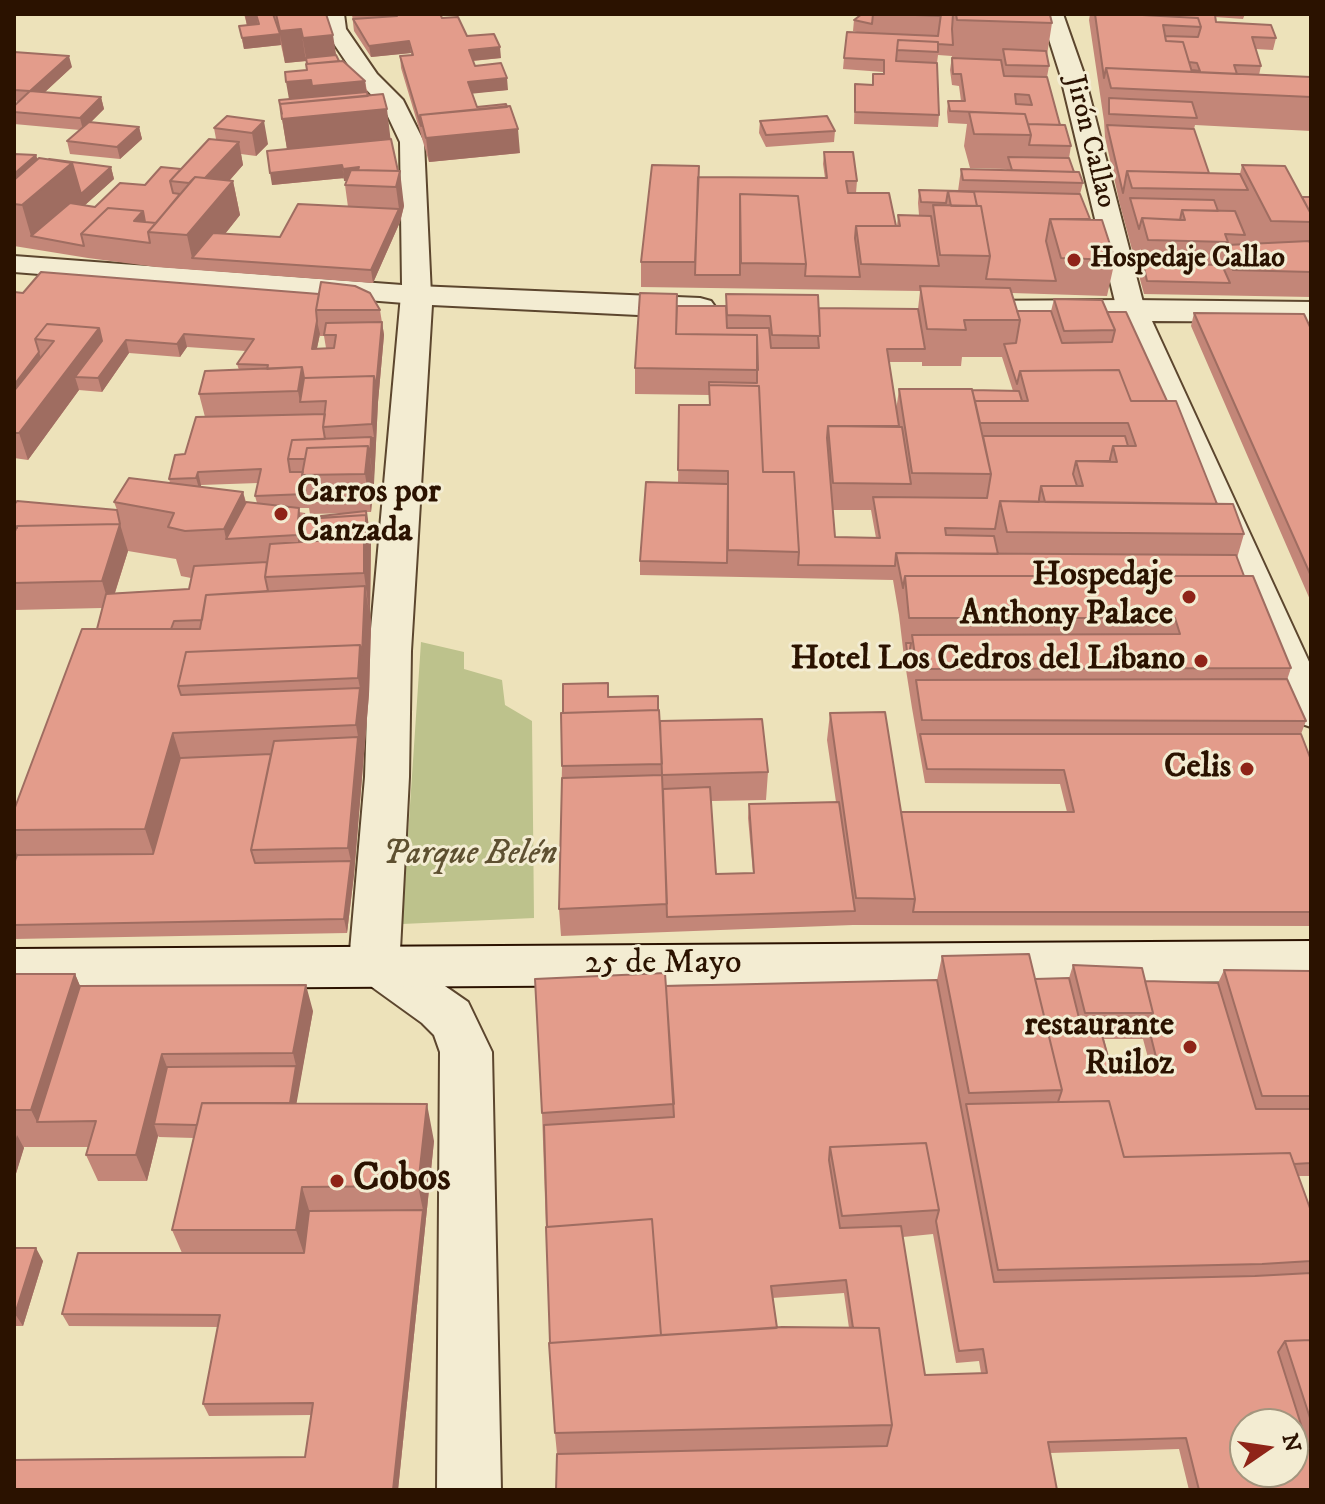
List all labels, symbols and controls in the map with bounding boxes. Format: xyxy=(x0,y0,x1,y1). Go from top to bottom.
street label: Jirón Callao xyxy=(1056,72,1122,212)
place label: Hospedaje Callao xyxy=(1090,243,1285,277)
marker: Hospedaje Callao xyxy=(1065,251,1083,269)
place label: Carros por Canzada xyxy=(297,474,441,554)
marker: Carros por Canzada xyxy=(272,505,290,523)
place label: Hospedaje Anthony Palace xyxy=(960,557,1173,636)
marker: Hospedaje Anthony Palace xyxy=(1180,588,1198,606)
place label: Hotel Los Cedros del Libano xyxy=(790,641,1185,681)
marker: Hotel Los Cedros del Libano xyxy=(1192,652,1210,670)
place label: Celis xyxy=(1164,749,1231,789)
marker: Celis xyxy=(1238,760,1256,778)
park label: Parque Belén xyxy=(383,836,557,876)
street label: 25 de Mayo xyxy=(585,945,741,985)
place label: restaurante Ruiloz xyxy=(1025,1007,1174,1086)
marker: restaurante Ruiloz xyxy=(1181,1038,1199,1056)
place label: Cobos xyxy=(353,1157,451,1205)
marker: Cobos xyxy=(328,1172,346,1190)
north arrow xyxy=(1229,1408,1309,1488)
text: N xyxy=(1276,1431,1306,1455)

